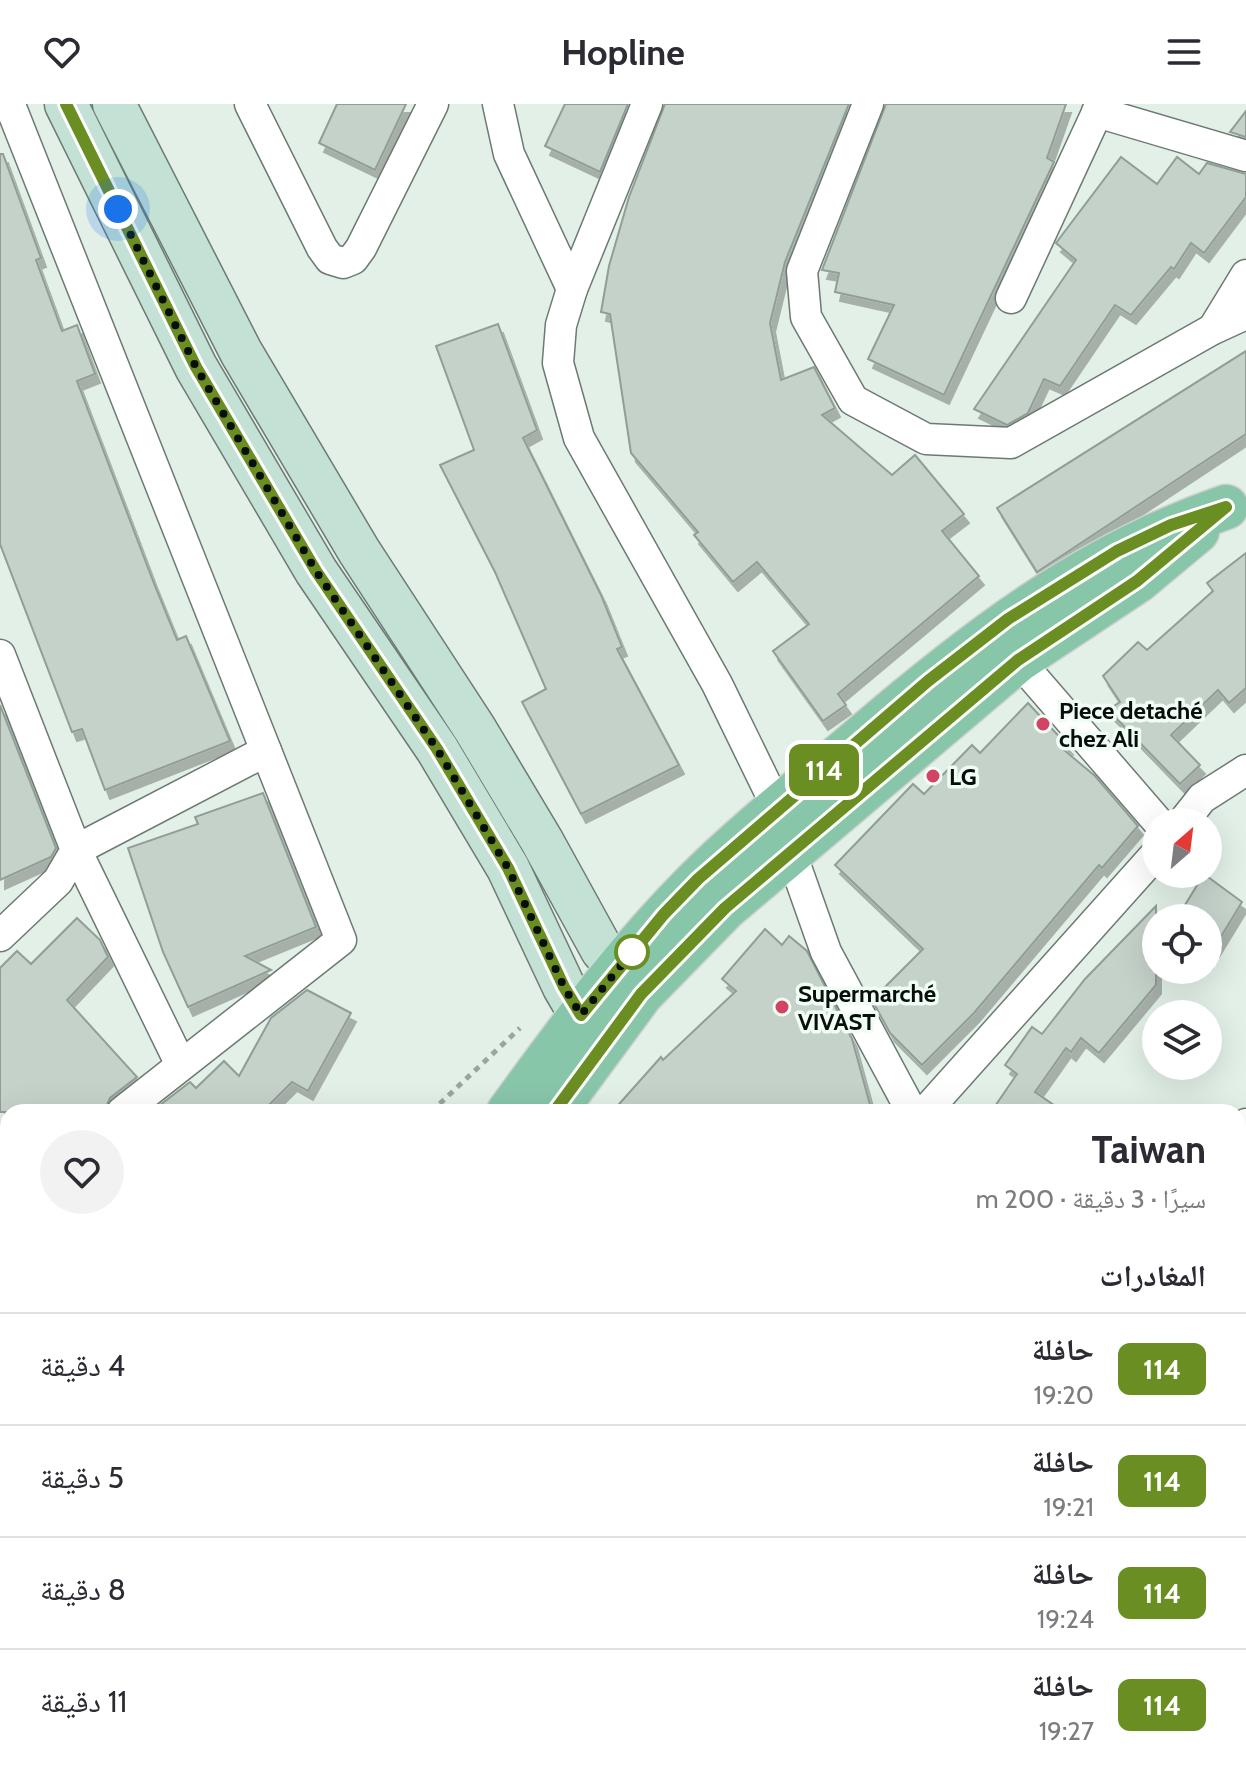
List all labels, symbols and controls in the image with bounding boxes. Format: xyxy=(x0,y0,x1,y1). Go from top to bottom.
icon: heart xyxy=(40,30,84,74)
text: Hopline xyxy=(561,30,685,74)
icon: menu xyxy=(1162,30,1206,74)
your location xyxy=(98,189,138,229)
place label: Piece detaché chez Ali xyxy=(1059,696,1203,753)
marker: Piece detaché chez Ali xyxy=(1034,715,1052,733)
line badge: 114 xyxy=(778,744,870,796)
text: 114 xyxy=(805,753,843,787)
place label: LG xyxy=(949,762,977,791)
marker: LG xyxy=(924,767,942,785)
north arrow xyxy=(1142,808,1222,888)
map controls xyxy=(1142,808,1222,1080)
button: locate xyxy=(1142,904,1222,984)
unlabelled marker xyxy=(615,935,649,969)
place label: Supermarché VIVAST xyxy=(798,979,936,1036)
marker: Supermarché VIVAST xyxy=(773,998,791,1016)
button: layers xyxy=(1142,1000,1222,1080)
text: Taiwan xyxy=(1092,1126,1206,1173)
button: heart xyxy=(40,1130,124,1214)
text: سيرًا · 3 دقيقة · 200 m xyxy=(976,1183,1206,1215)
text: المغادرات xyxy=(1099,1257,1206,1294)
text: حافلة xyxy=(1032,1331,1094,1368)
text: 4 دقيقة xyxy=(40,1347,125,1384)
text: 114 xyxy=(1143,1352,1181,1386)
text: 19:20 xyxy=(1034,1379,1094,1411)
text: حافلة xyxy=(1032,1443,1094,1480)
text: 5 دقيقة xyxy=(40,1459,124,1496)
text: 114 xyxy=(1143,1464,1181,1498)
text: 19:21 xyxy=(1043,1491,1094,1523)
text: حافلة xyxy=(1032,1555,1094,1592)
text: 8 دقيقة xyxy=(40,1571,126,1608)
text: 114 xyxy=(1143,1576,1181,1610)
text: 19:24 xyxy=(1037,1603,1094,1635)
text: حافلة xyxy=(1032,1667,1094,1704)
text: 11 دقيقة xyxy=(40,1683,127,1720)
text: 114 xyxy=(1143,1688,1181,1722)
text: 19:27 xyxy=(1039,1715,1094,1747)

